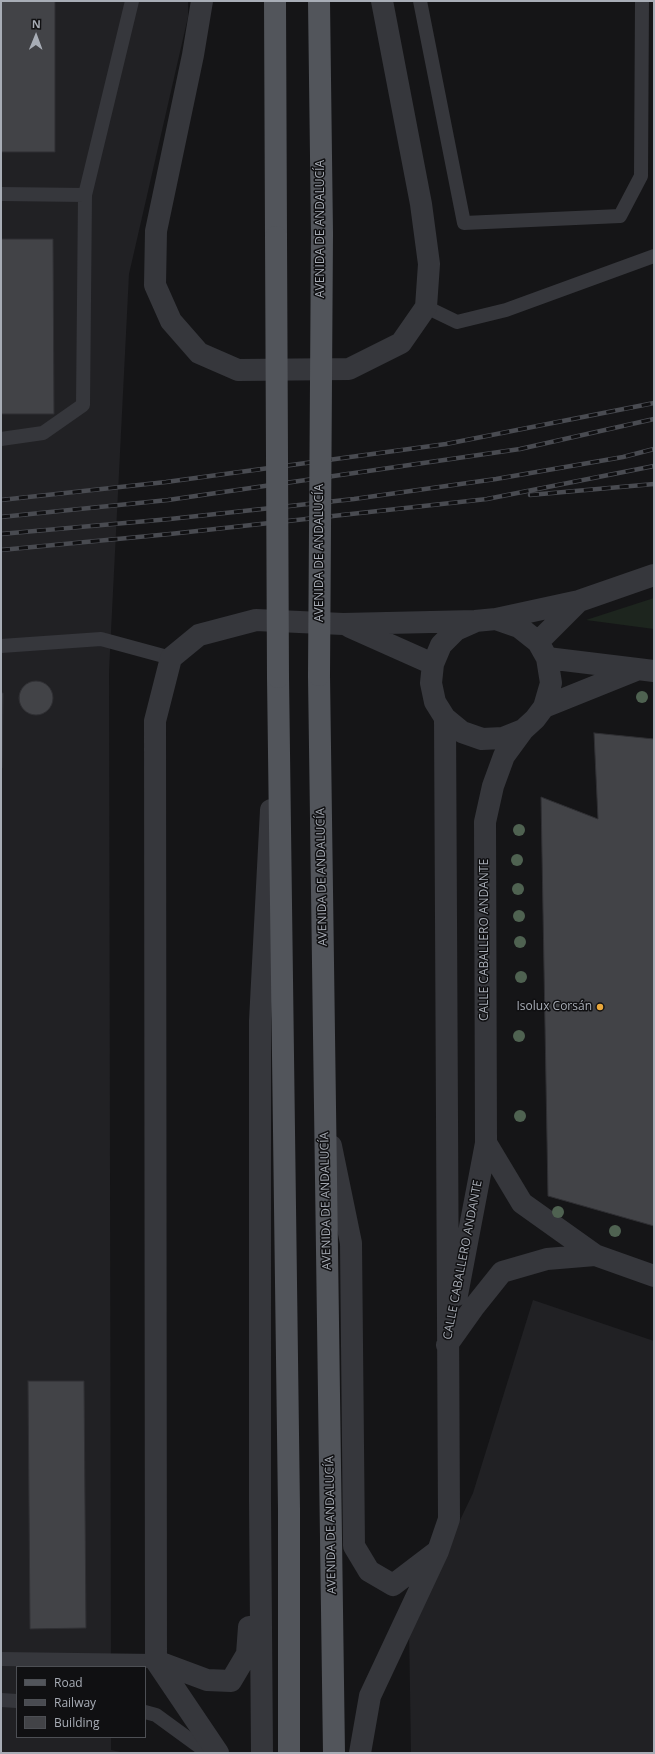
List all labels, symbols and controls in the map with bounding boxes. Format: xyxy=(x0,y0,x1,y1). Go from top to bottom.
north arrow xyxy=(16,16,56,56)
text: N xyxy=(32,16,41,31)
street label: AVENIDA DE ANDALUCÍA xyxy=(314,160,328,298)
street label: AVENIDA DE ANDALUCÍA xyxy=(313,484,327,622)
street label: AVENIDA DE ANDALUCÍA xyxy=(314,808,330,946)
street label: CALLE CABALLERO ANDANTE xyxy=(478,859,492,1021)
place label: Isolux Corsán xyxy=(516,1000,592,1014)
marker: Isolux Corsán xyxy=(595,1002,605,1012)
street label: AVENIDA DE ANDALUCÍA xyxy=(318,1132,334,1270)
street label: CALLE CABALLERO ANDANTE xyxy=(440,1179,486,1341)
street label: AVENIDA DE ANDALUCÍA xyxy=(323,1456,339,1594)
legend xyxy=(16,1666,146,1738)
text: Road xyxy=(54,1674,83,1691)
text: Railway xyxy=(54,1694,96,1711)
text: Building xyxy=(54,1714,99,1731)

